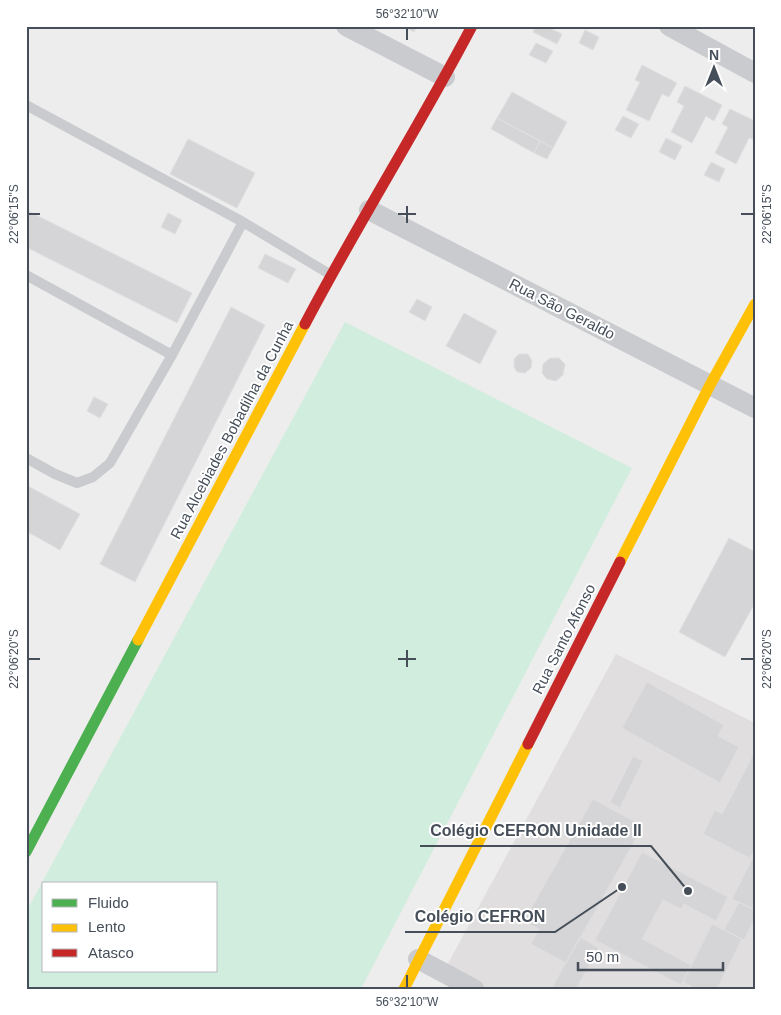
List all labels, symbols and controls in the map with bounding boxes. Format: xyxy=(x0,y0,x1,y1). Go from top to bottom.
text: 56°32'10"W xyxy=(376,7,439,21)
north arrow xyxy=(688,42,738,92)
text: N xyxy=(709,47,719,63)
text: 22°06'15"S xyxy=(7,184,21,244)
text: 22°06'15"S xyxy=(760,184,774,244)
street label: Rua São Geraldo xyxy=(507,275,618,342)
street label: Rua Alcebiades Bobadilha da Cunha xyxy=(167,317,297,542)
street label: Rua Santo Afonso xyxy=(529,581,599,697)
text: 22°06'20"S xyxy=(7,629,21,689)
text: 22°06'20"S xyxy=(760,629,774,689)
callout: Colégio CEFRON Unidade II xyxy=(420,815,651,846)
text: Colégio CEFRON Unidade II xyxy=(430,822,642,839)
legend xyxy=(42,882,218,972)
text: Fluido xyxy=(88,894,129,911)
callout: Colégio CEFRON xyxy=(405,901,555,932)
text: Colégio CEFRON xyxy=(415,908,545,925)
text: Lento xyxy=(88,918,126,935)
scale bar xyxy=(578,940,724,972)
text: Atasco xyxy=(88,944,134,961)
text: 50 m xyxy=(586,948,619,965)
text: 56°32'10"W xyxy=(376,995,439,1009)

